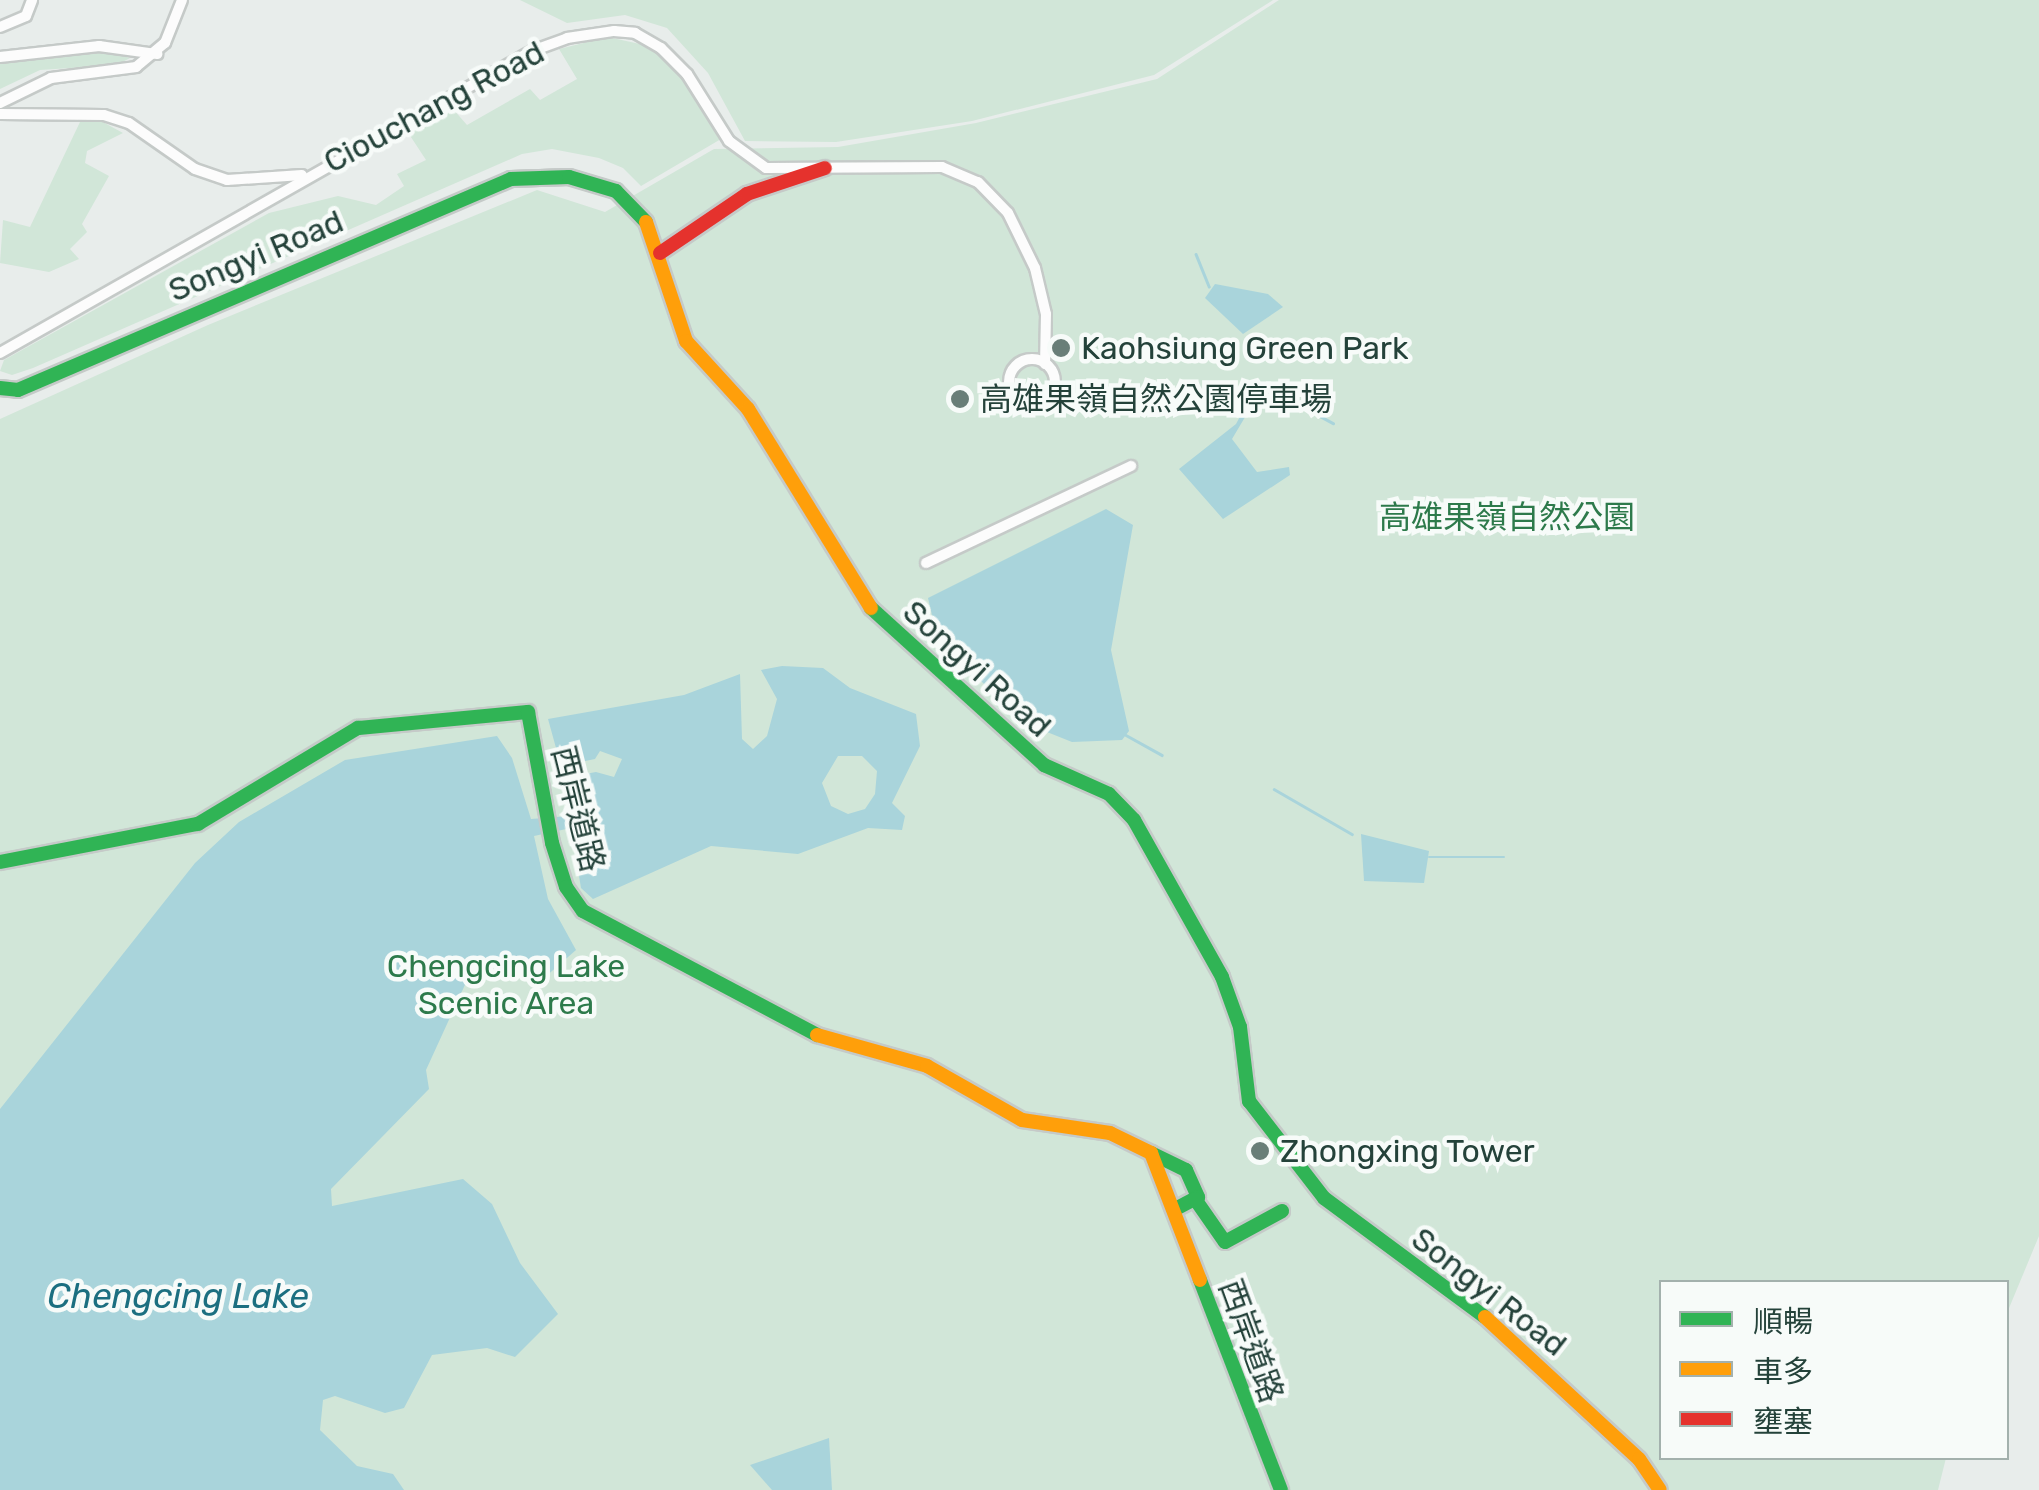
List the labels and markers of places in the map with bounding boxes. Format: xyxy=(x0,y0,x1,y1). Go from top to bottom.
place label: Kaohsiung Green Park xyxy=(1081,329,1408,367)
marker: Kaohsiung Green Park xyxy=(1050,337,1072,359)
place label: 高雄果嶺自然公園停車場 xyxy=(980,380,1332,418)
marker: 高雄果嶺自然公園停車場 xyxy=(949,388,971,410)
place label: Zhongxing Tower xyxy=(1280,1132,1536,1170)
marker: Zhongxing Tower xyxy=(1249,1140,1271,1162)

